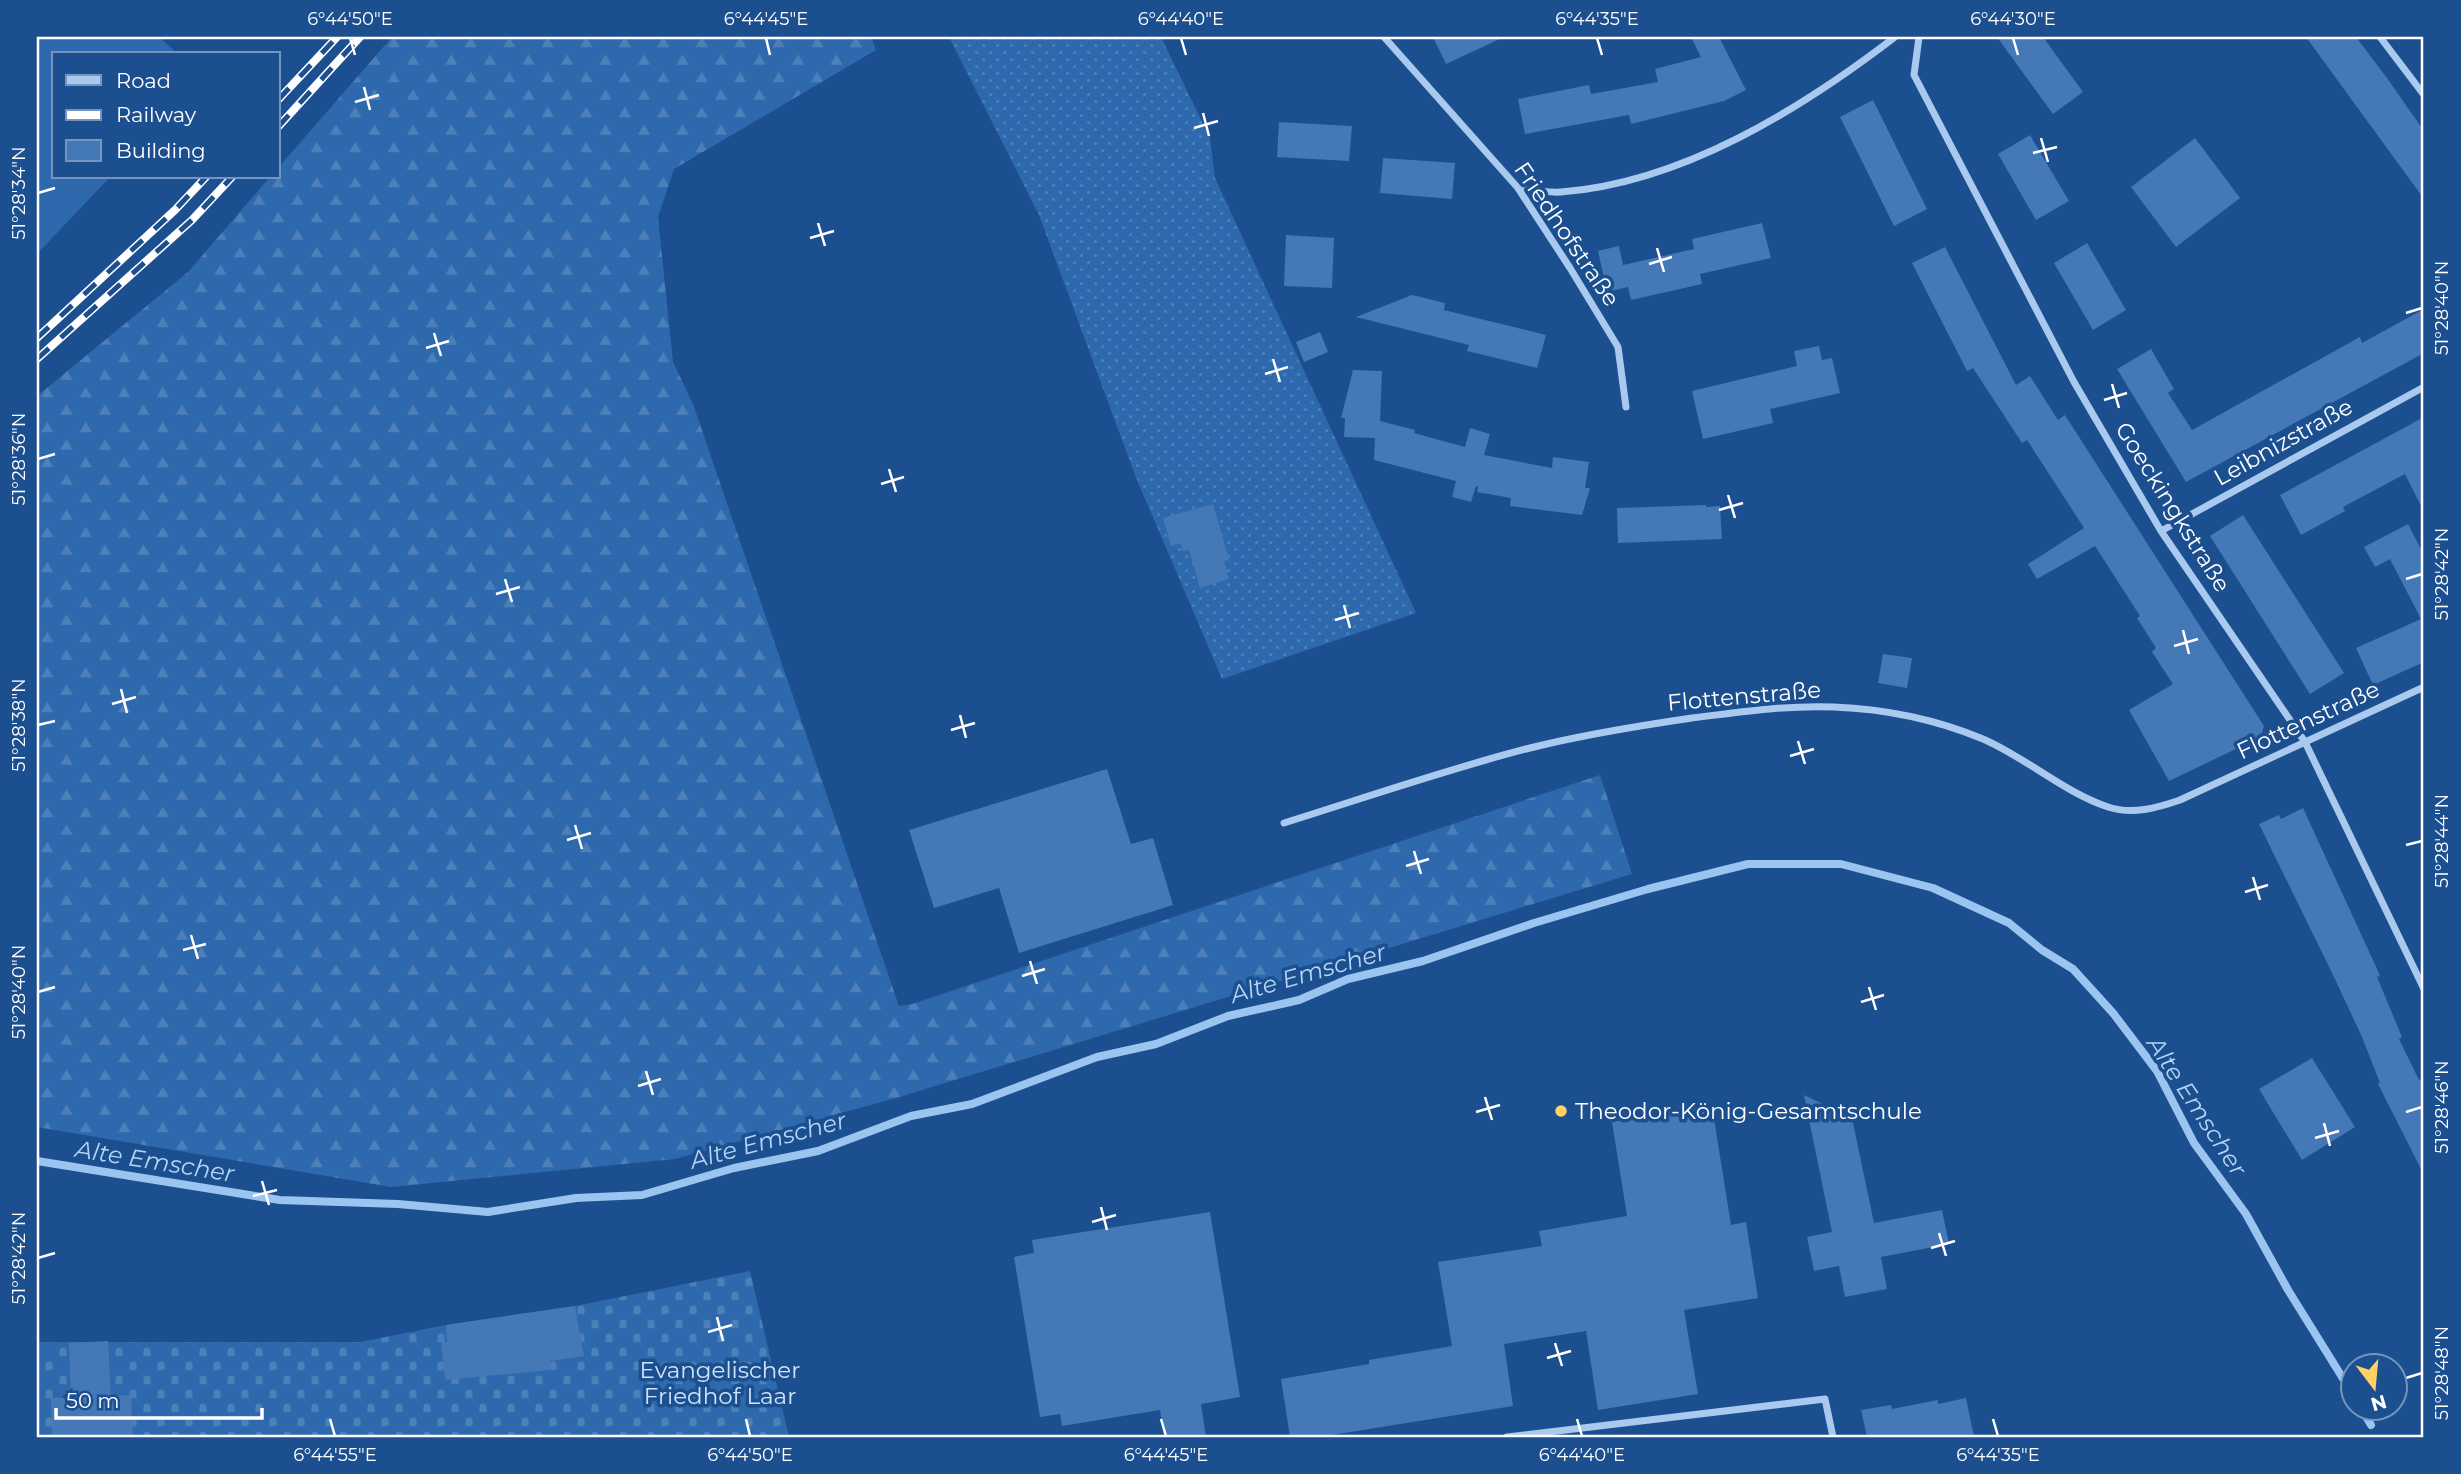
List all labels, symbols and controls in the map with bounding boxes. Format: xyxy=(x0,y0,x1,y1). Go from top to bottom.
text: 6°44'50"E xyxy=(307,8,393,30)
text: 6°44'45"E xyxy=(724,8,808,30)
text: 6°44'40"E xyxy=(1138,8,1224,30)
text: 6°44'35"E xyxy=(1555,8,1639,30)
text: 6°44'30"E xyxy=(1970,8,2056,30)
legend xyxy=(52,52,280,178)
text: Road xyxy=(116,68,171,93)
text: Railway xyxy=(116,102,197,127)
text: Building xyxy=(116,138,206,163)
text: 51°28'34"N xyxy=(8,146,30,240)
street label: Friedhofstraße xyxy=(1508,156,1626,312)
text: 51°28'40"N xyxy=(2431,261,2453,355)
street label: Leibnizstraße xyxy=(2209,392,2357,492)
text: 51°28'36"N xyxy=(8,413,30,505)
street label: Goeckingkstraße xyxy=(2109,417,2237,597)
text: 51°28'42"N xyxy=(2431,528,2453,620)
street label: Flottenstraße xyxy=(1666,675,1822,717)
street label: Flottenstraße xyxy=(2232,675,2384,765)
text: 51°28'38"N xyxy=(8,678,30,772)
text: 51°28'44"N xyxy=(2431,794,2453,888)
water label: Alte Emscher xyxy=(1225,937,1391,1010)
text: 51°28'40"N xyxy=(8,945,30,1039)
water label: Alte Emscher xyxy=(2140,1029,2254,1182)
text: 51°28'46"N xyxy=(2431,1060,2453,1154)
place label: Theodor-König-Gesamtschule xyxy=(1575,1097,1922,1125)
marker: Theodor-König-Gesamtschule xyxy=(1553,1103,1569,1119)
water label: Alte Emscher xyxy=(685,1105,851,1175)
water label: Alte Emscher xyxy=(71,1134,238,1188)
text: 51°28'42"N xyxy=(8,1212,30,1304)
text: 51°28'48"N xyxy=(2431,1326,2453,1420)
north arrow xyxy=(2338,1352,2408,1422)
park label: Evangelischer Friedhof Laar xyxy=(640,1356,800,1410)
scale bar xyxy=(56,1376,262,1420)
text: 50 m xyxy=(66,1388,120,1413)
text: N xyxy=(2368,1390,2389,1416)
text: 6°44'55"E xyxy=(293,1444,377,1466)
text: 6°44'50"E xyxy=(707,1444,793,1466)
text: 6°44'45"E xyxy=(1124,1444,1208,1466)
text: 6°44'40"E xyxy=(1539,1444,1625,1466)
text: 6°44'35"E xyxy=(1956,1444,2040,1466)

